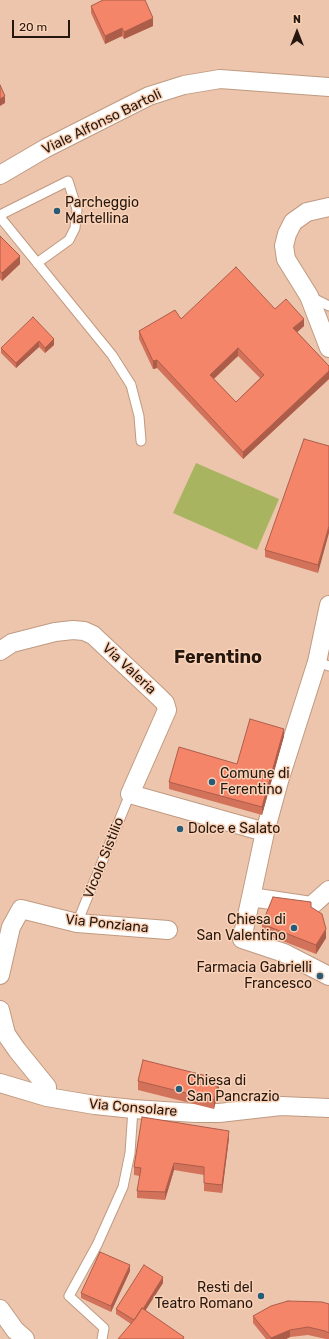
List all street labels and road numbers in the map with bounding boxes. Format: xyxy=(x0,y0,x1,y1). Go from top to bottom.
street label: Viale Alfonso Bartoli xyxy=(40,86,164,158)
street label: Via Valeria xyxy=(99,640,159,698)
street label: Vicolo Sistilio xyxy=(80,815,128,901)
street label: Via Ponziana xyxy=(65,911,149,937)
street label: Via Consolare xyxy=(88,1096,178,1120)

